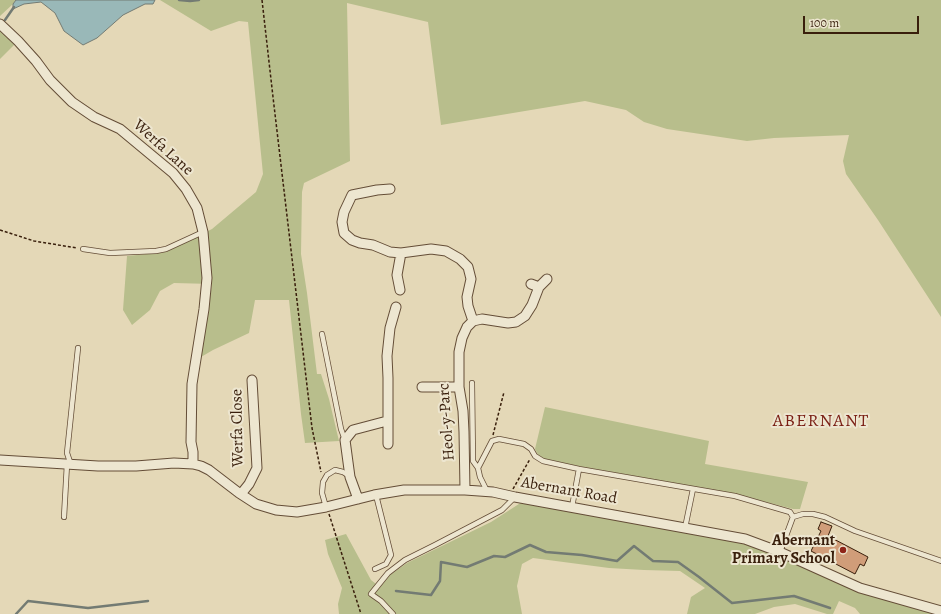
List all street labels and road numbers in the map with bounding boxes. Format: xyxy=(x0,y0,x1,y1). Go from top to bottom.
street label: Werfa Lane xyxy=(129,116,197,180)
street label: Heol-y-Parc xyxy=(435,383,459,461)
street label: Werfa Close xyxy=(228,389,248,467)
street label: Abernant Road xyxy=(519,473,619,509)

